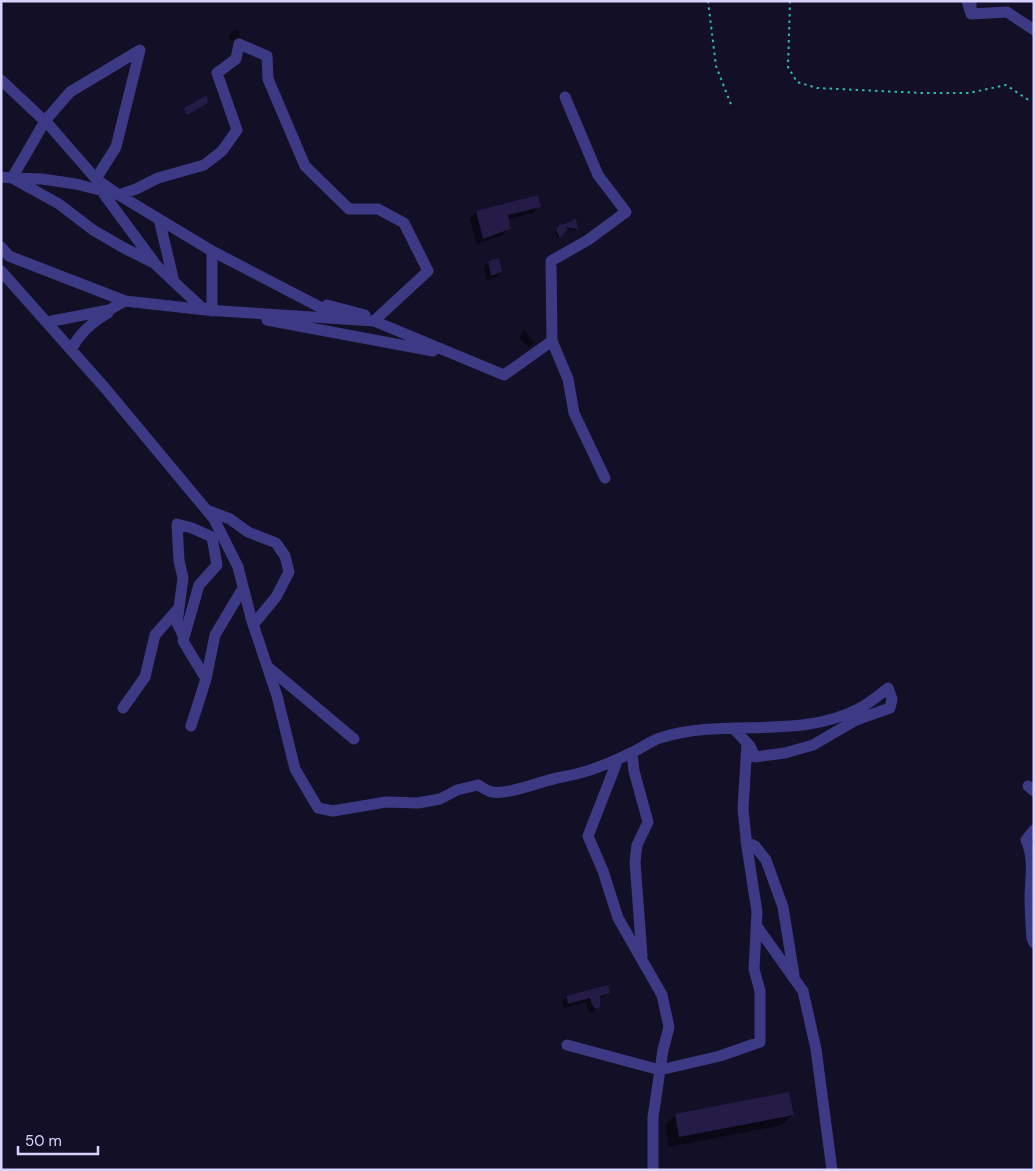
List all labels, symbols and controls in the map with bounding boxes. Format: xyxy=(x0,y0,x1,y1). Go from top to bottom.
scale bar xyxy=(18,1124,98,1156)
text: 50 m xyxy=(25,1131,62,1151)

